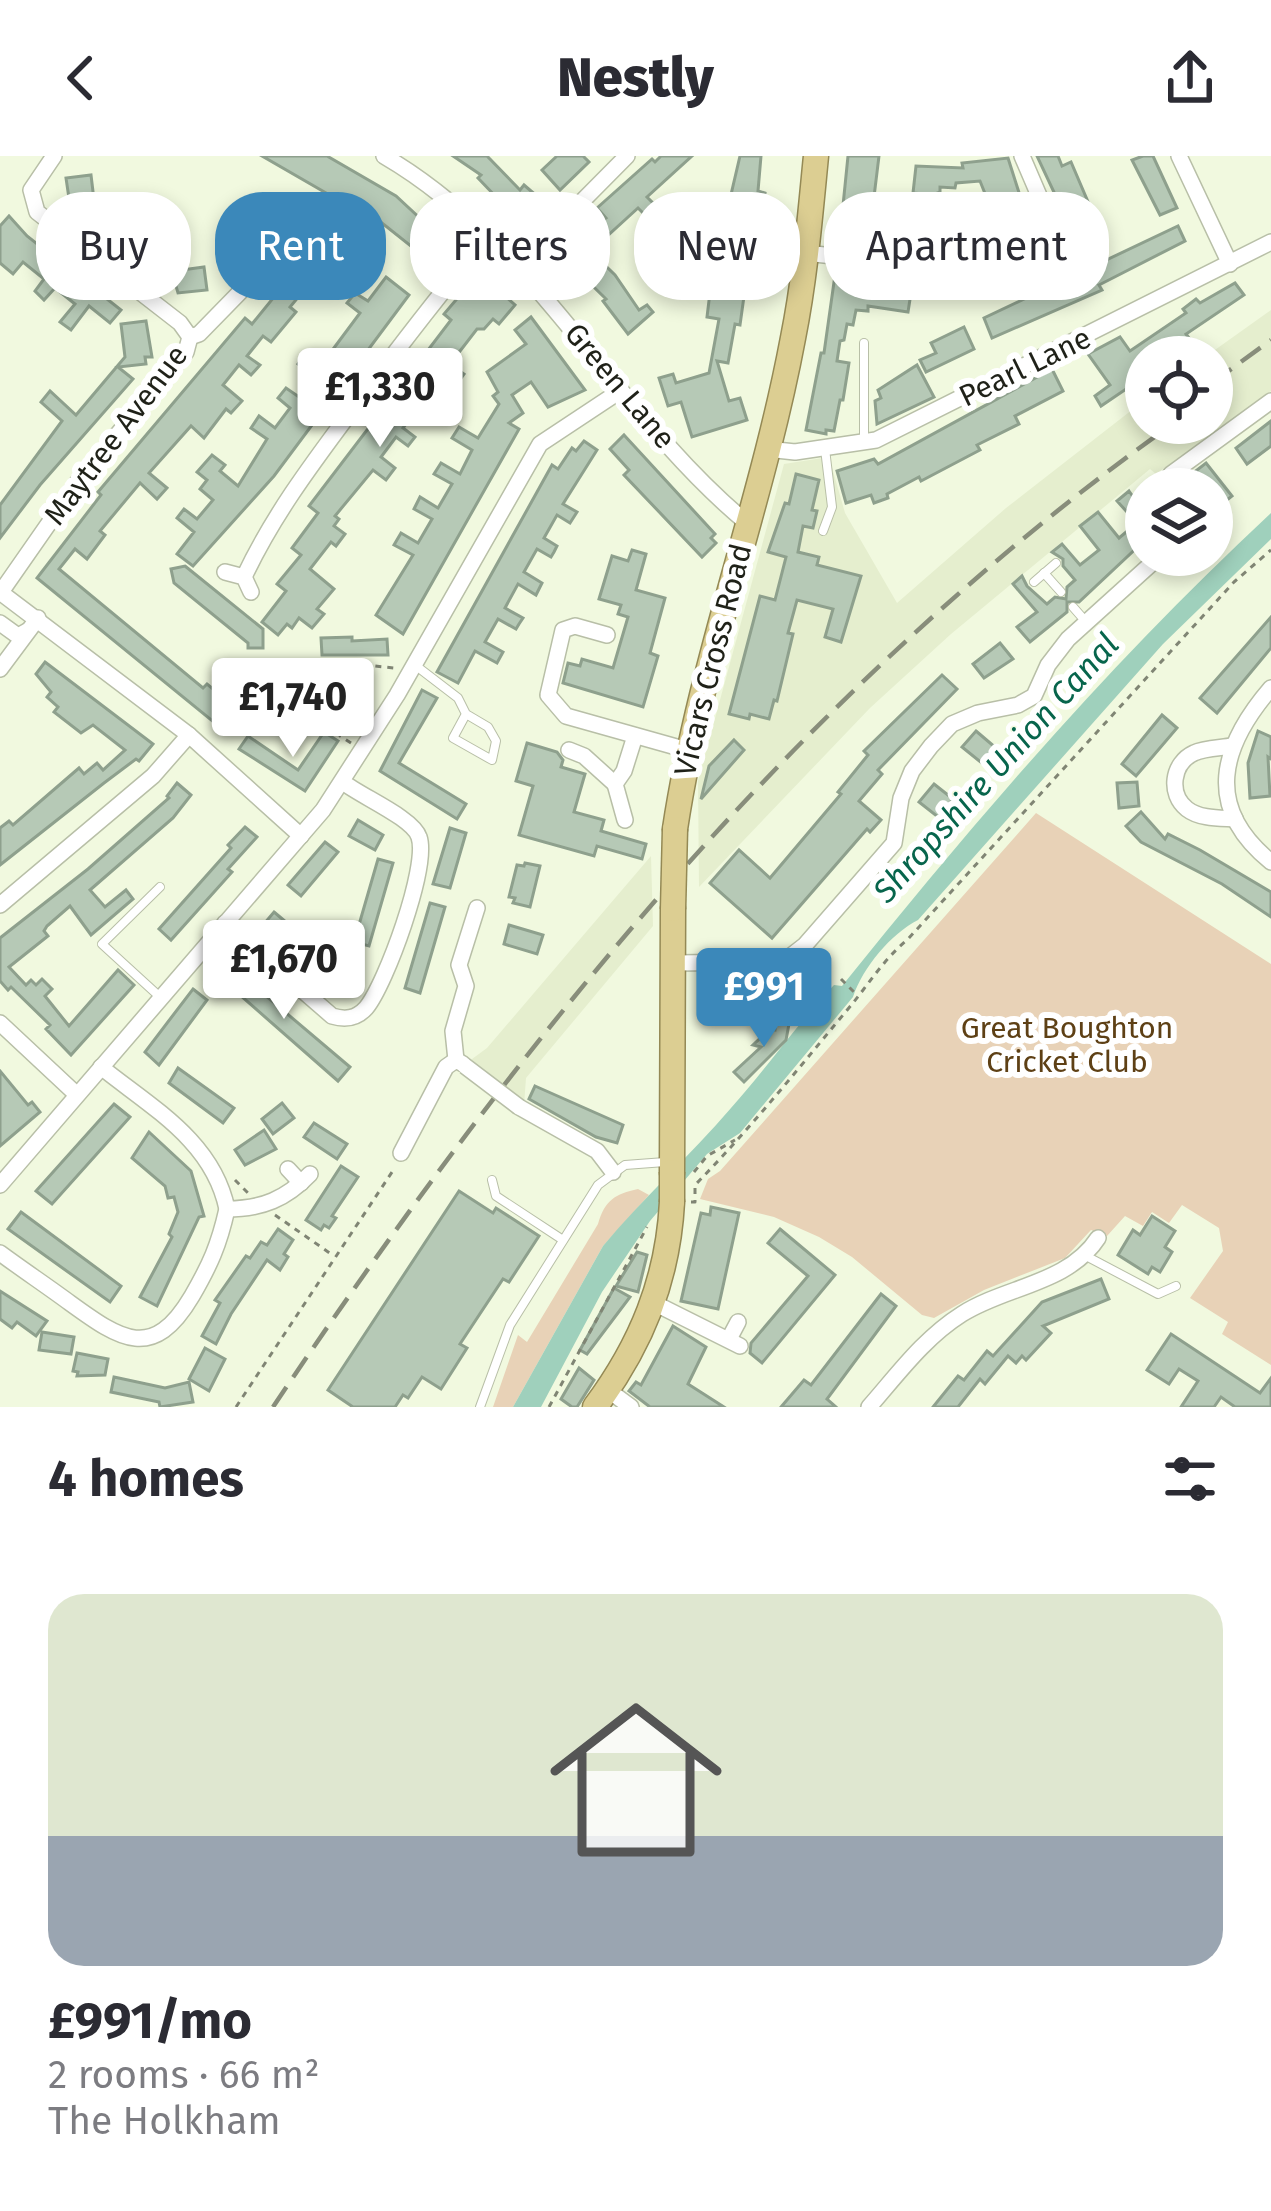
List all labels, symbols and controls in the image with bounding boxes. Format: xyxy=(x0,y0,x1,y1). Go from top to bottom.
icon: back xyxy=(48,45,114,111)
icon: share xyxy=(1157,45,1223,111)
text: Nestly xyxy=(557,46,714,110)
chip: Buy xyxy=(36,192,191,300)
chip: Rent xyxy=(215,192,386,300)
chip: Filters xyxy=(410,192,610,300)
chip: New xyxy=(634,192,800,300)
chip: Apartment xyxy=(824,192,1109,300)
street label: Green Lane xyxy=(557,316,683,456)
street label: Pearl Lane xyxy=(953,320,1097,414)
map controls xyxy=(1125,336,1233,576)
button: locate xyxy=(1125,336,1233,444)
street label: Maytree Avenue xyxy=(37,338,195,532)
pin: £1,330 xyxy=(282,348,478,450)
text: £1,330 xyxy=(325,364,435,410)
button: layers xyxy=(1125,468,1233,576)
street label: Vicars Cross Road xyxy=(667,540,759,780)
water label: Shropshire Union Canal xyxy=(864,625,1127,911)
pin: £1,740 xyxy=(195,658,391,760)
text: £1,740 xyxy=(239,674,347,720)
pin: £1,670 xyxy=(186,920,382,1022)
text: £1,670 xyxy=(230,936,338,982)
pin: £991 xyxy=(693,948,835,1050)
text: £991 xyxy=(723,964,805,1010)
park label: Great Boughton Cricket Club xyxy=(961,1010,1173,1080)
icon: filters xyxy=(1157,1446,1223,1512)
text: 4 homes xyxy=(48,1448,244,1510)
icon: home xyxy=(528,1672,744,1888)
text: £991/mo xyxy=(48,1990,252,2052)
text: 2 rooms · 66 m² xyxy=(48,2052,319,2098)
text: The Holkham xyxy=(48,2098,281,2144)

